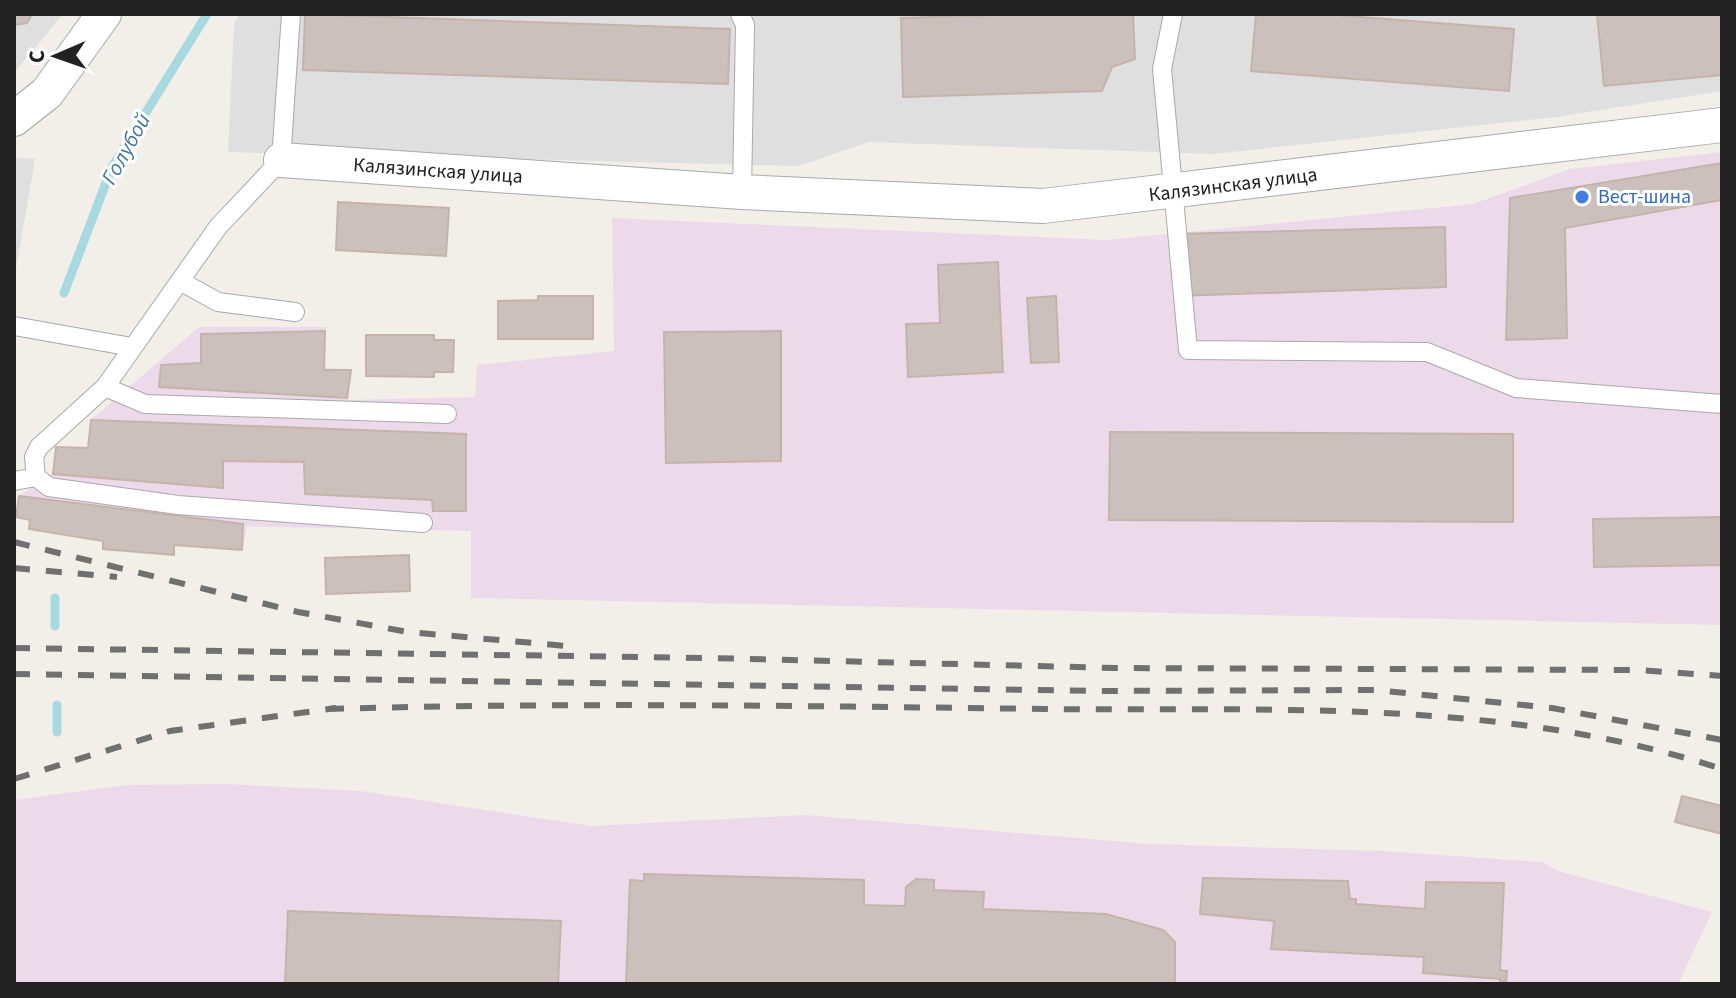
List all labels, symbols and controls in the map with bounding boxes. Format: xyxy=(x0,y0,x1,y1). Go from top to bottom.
north arrow xyxy=(16,16,96,96)
text: С xyxy=(21,50,53,64)
water label: Голубой xyxy=(93,107,159,191)
street label: Калязинская улица xyxy=(352,151,524,191)
street label: Калязинская улица xyxy=(1147,161,1319,209)
place label: Вест-шина xyxy=(1598,183,1691,211)
marker: Вест-шина xyxy=(1573,188,1591,206)

